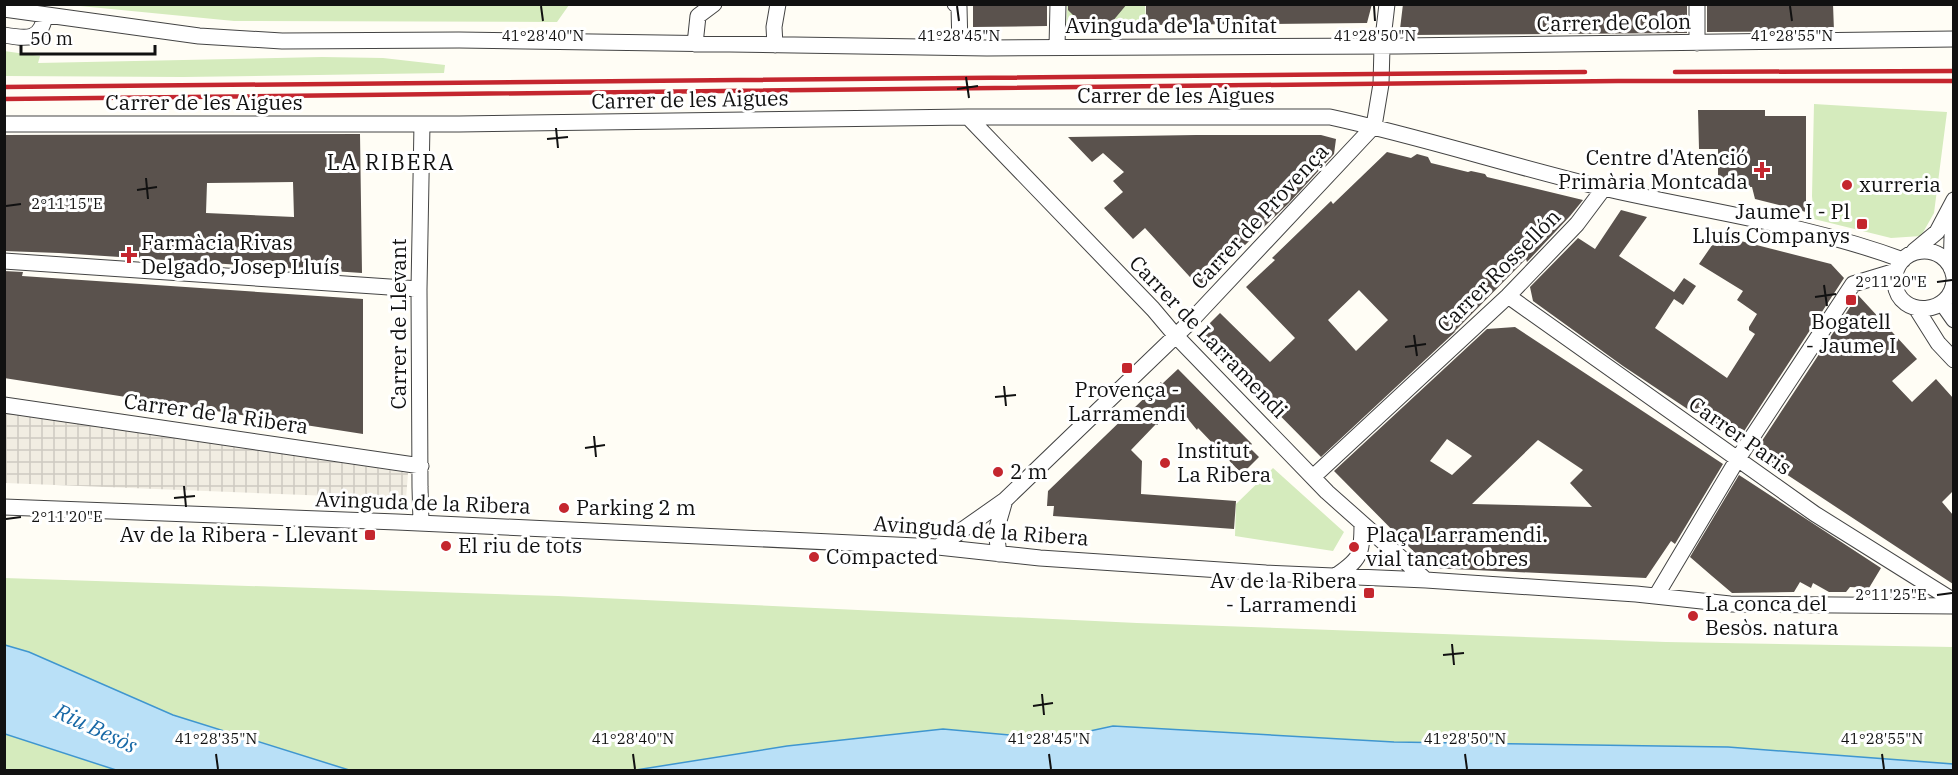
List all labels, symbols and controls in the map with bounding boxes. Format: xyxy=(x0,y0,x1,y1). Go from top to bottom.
street label: Carrer de Colon xyxy=(1536,7,1692,37)
street label: Avinguda de la Unitat xyxy=(1065,11,1277,39)
scale bar xyxy=(21,18,154,56)
text: 41°28'40"N xyxy=(502,26,584,45)
text: 41°28'45"N xyxy=(918,26,1000,45)
text: 41°28'50"N xyxy=(1334,26,1416,45)
text: 41°28'55"N xyxy=(1751,26,1833,45)
text: 50 m xyxy=(30,27,73,50)
street label: Carrer de les Aigues xyxy=(1077,81,1275,109)
street label: Carrer de les Aigues xyxy=(591,83,789,115)
street label: Carrer de les Aigues xyxy=(105,88,303,116)
street label: Carrer de Provença xyxy=(1184,137,1334,295)
place label: Centre d'Atenció Primària Montcada xyxy=(1558,143,1748,195)
district label: LA RIBERA xyxy=(327,147,455,176)
marker: Centre d'Atenció Primària Montcada xyxy=(1753,161,1771,179)
place label: xurreria xyxy=(1859,170,1941,198)
marker: xurreria xyxy=(1840,178,1854,192)
text: 2°11'15"E xyxy=(31,194,103,213)
place label: Jaume I - Pl Lluís Companys xyxy=(1692,197,1850,249)
street label: Carrer Rossellón xyxy=(1430,202,1566,338)
marker: Jaume I - Pl Lluís Companys xyxy=(1855,217,1869,231)
place label: Farmàcia Rivas Delgado, Josep Lluís xyxy=(141,228,340,280)
street label: Carrer de Llevant xyxy=(384,238,412,410)
marker: Farmàcia Rivas Delgado, Josep Lluís xyxy=(122,248,136,262)
street label: Carrer de Larramendi xyxy=(1124,249,1294,424)
text: 2°11'20"E xyxy=(1855,272,1927,291)
marker: Bogatell - Jaume I xyxy=(1844,293,1858,307)
place label: Bogatell - Jaume I xyxy=(1806,307,1896,359)
marker: Provença - Larramendi xyxy=(1120,361,1134,375)
place label: Provença - Larramendi xyxy=(1068,375,1186,427)
street label: Carrer de la Ribera xyxy=(122,386,310,440)
street label: Carrer Paris xyxy=(1684,389,1797,481)
place label: Institut La Ribera xyxy=(1177,436,1271,488)
marker: Institut La Ribera xyxy=(1158,456,1172,470)
place label: 2 m xyxy=(1010,457,1048,485)
marker: 2 m xyxy=(991,465,1005,479)
street label: Avinguda de la Ribera xyxy=(315,484,531,520)
place label: Parking 2 m xyxy=(576,493,696,521)
marker: Parking 2 m xyxy=(557,501,571,515)
text: 2°11'20"E xyxy=(31,507,103,526)
street label: Avinguda de la Ribera xyxy=(872,509,1090,551)
place label: Av de la Ribera - Llevant xyxy=(120,520,358,548)
place label: Plaça Larramendi. vial tancat obres xyxy=(1366,520,1548,572)
marker: Av de la Ribera - Llevant xyxy=(363,528,377,542)
place label: El riu de tots xyxy=(458,531,582,559)
marker: El riu de tots xyxy=(439,539,453,553)
marker: Plaça Larramendi. vial tancat obres xyxy=(1347,540,1361,554)
place label: Compacted xyxy=(826,542,939,570)
marker: Compacted xyxy=(807,550,821,564)
place label: Av de la Ribera - Larramendi xyxy=(1210,566,1357,618)
text: 2°11'25"E xyxy=(1855,585,1927,604)
marker: Av de la Ribera - Larramendi xyxy=(1362,586,1376,600)
place label: La conca del Besòs. natura xyxy=(1705,589,1839,641)
marker: La conca del Besòs. natura xyxy=(1686,609,1700,623)
water label: Riu Besòs xyxy=(49,695,143,760)
text: 41°28'35"N xyxy=(175,729,257,748)
text: 41°28'40"N xyxy=(592,729,674,748)
text: 41°28'45"N xyxy=(1008,729,1090,748)
text: 41°28'50"N xyxy=(1424,729,1506,748)
text: 41°28'55"N xyxy=(1841,729,1923,748)

